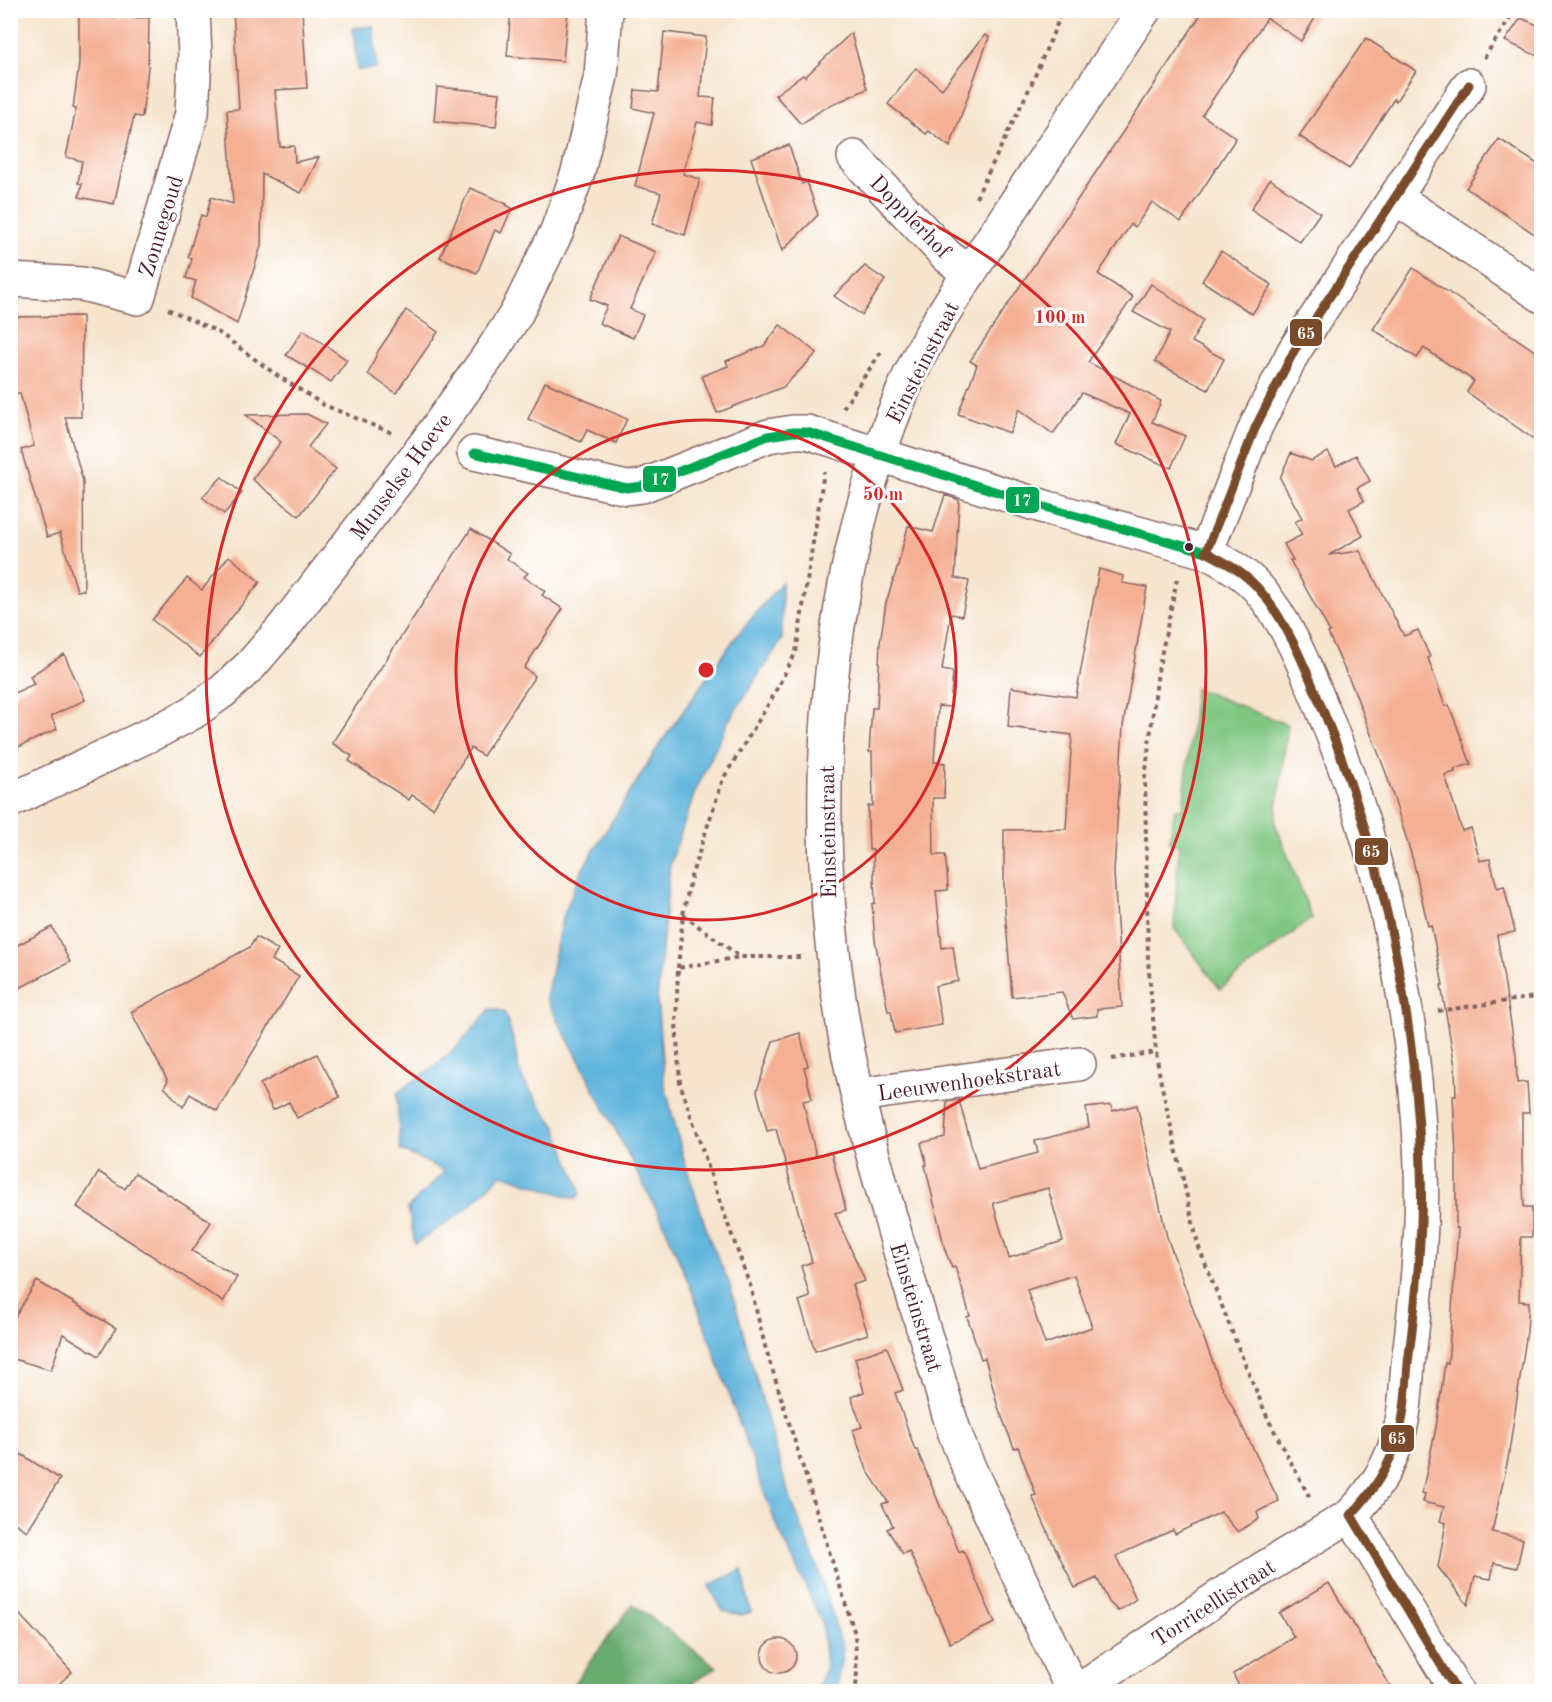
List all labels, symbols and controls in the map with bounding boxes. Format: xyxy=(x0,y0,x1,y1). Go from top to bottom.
street label: Dopplerhof xyxy=(865,172,955,264)
street label: Zonnegoud xyxy=(136,173,188,280)
street label: Einsteinstraat xyxy=(884,298,964,428)
text: 100 m xyxy=(1035,309,1085,327)
line badge: 65 xyxy=(1289,318,1323,347)
text: 65 xyxy=(1297,327,1315,343)
street label: Munselse Hoeve xyxy=(347,410,456,545)
line badge: 17 xyxy=(642,465,677,493)
text: 17 xyxy=(651,473,669,489)
text: 50 m xyxy=(863,486,903,504)
line badge: 17 xyxy=(1005,486,1040,514)
text: 17 xyxy=(1013,494,1031,510)
unlabelled marker xyxy=(1183,541,1195,553)
centre of rings xyxy=(696,660,716,680)
street label: Einsteinstraat xyxy=(817,765,841,899)
line badge: 65 xyxy=(1354,837,1389,866)
text: 65 xyxy=(1362,845,1380,861)
street label: Leeuwenhoekstraat xyxy=(876,1058,1062,1106)
street label: Einsteinstraat xyxy=(885,1240,945,1375)
line badge: 65 xyxy=(1380,1424,1415,1453)
text: 65 xyxy=(1388,1432,1406,1448)
street label: Torricellistraat xyxy=(1148,1556,1280,1652)

